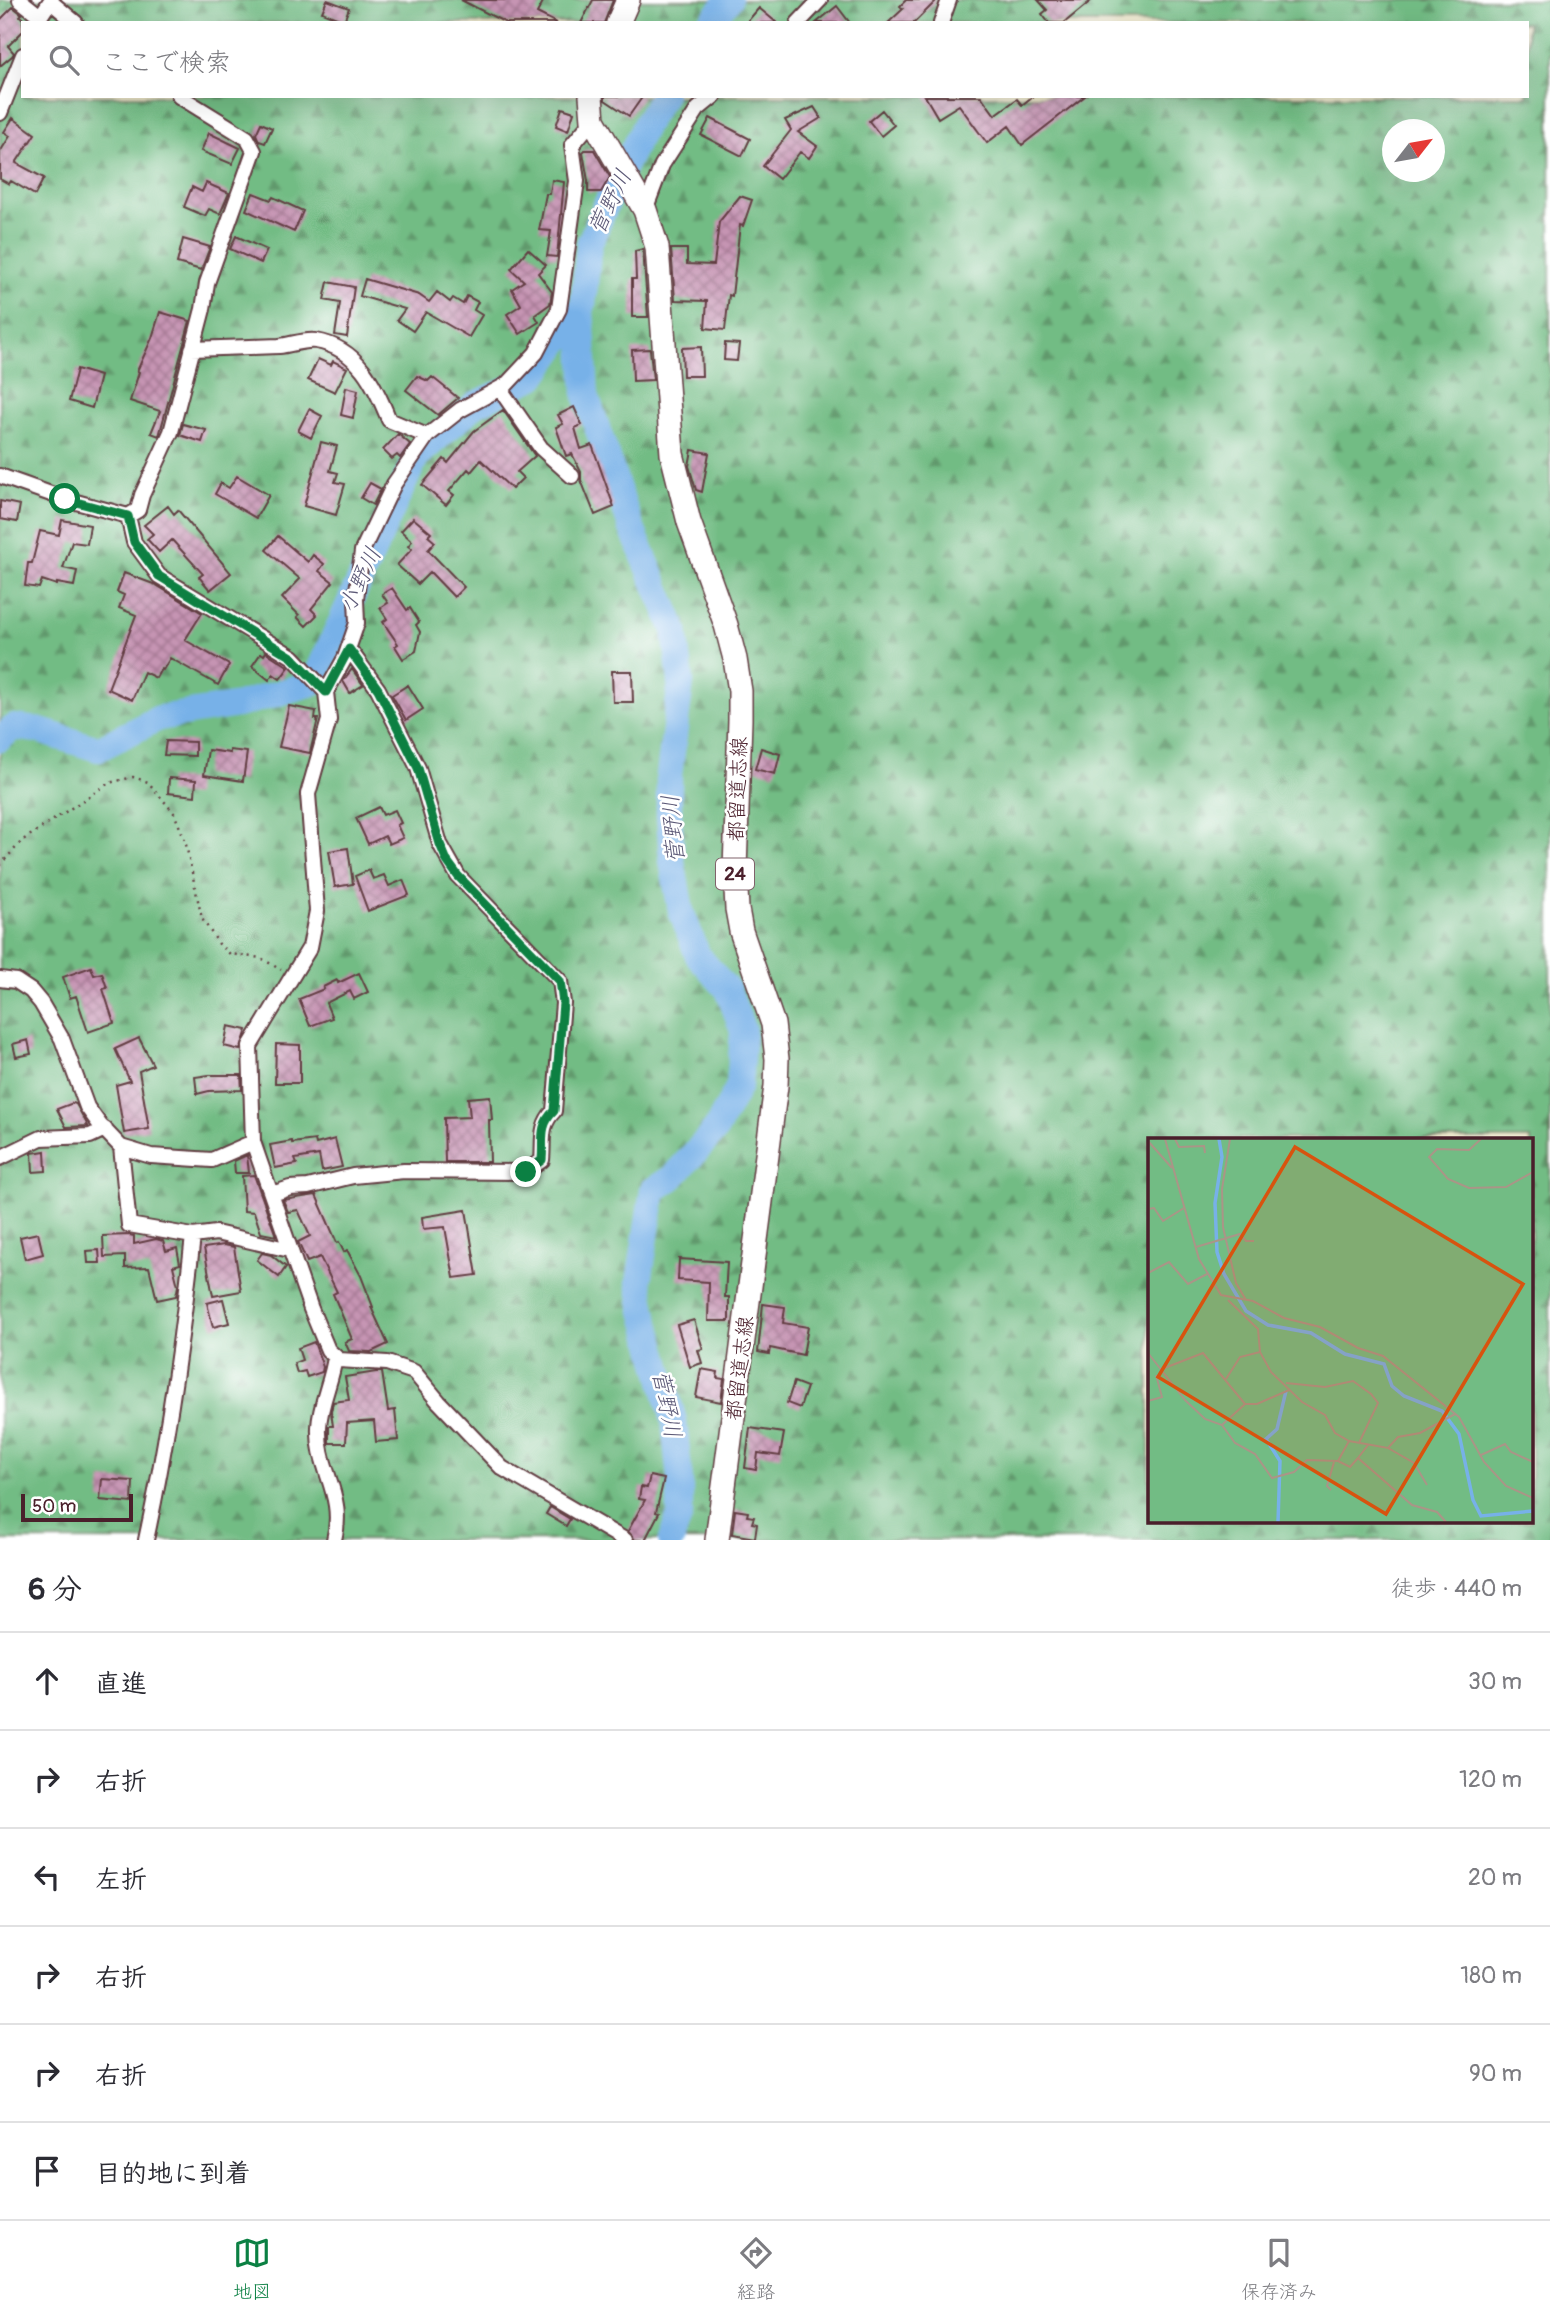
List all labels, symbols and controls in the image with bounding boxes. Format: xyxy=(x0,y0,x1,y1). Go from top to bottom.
search box xyxy=(21,21,1529,98)
icon: search xyxy=(45,41,83,79)
text: ここで検索 xyxy=(101,47,231,79)
north arrow xyxy=(1382,119,1445,182)
water label: 菅野川 xyxy=(582,165,638,239)
route start xyxy=(49,483,80,514)
water label: 小野川 xyxy=(332,543,388,617)
street label: 都留道志線 xyxy=(723,736,753,842)
water label: 菅野川 xyxy=(656,793,690,865)
road number: 24 xyxy=(716,859,754,890)
inset map xyxy=(1148,1138,1532,1522)
route end xyxy=(510,1156,541,1187)
street label: 都留道志線 xyxy=(720,1314,760,1422)
water label: 菅野川 xyxy=(646,1367,688,1441)
scale bar xyxy=(21,1491,133,1523)
text: 50 m xyxy=(32,1494,76,1518)
text: 6 分 xyxy=(28,1571,82,1608)
text: 徒歩 · 440 m xyxy=(1391,1574,1522,1603)
icon: ahead xyxy=(28,1662,66,1700)
text: 30 m xyxy=(1468,1667,1522,1696)
text: 直進 xyxy=(95,1668,147,1700)
icon: right xyxy=(28,1760,66,1798)
text: 120 m xyxy=(1459,1765,1522,1794)
text: 右折 xyxy=(95,1766,147,1798)
icon: left xyxy=(28,1858,66,1896)
text: 20 m xyxy=(1468,1863,1522,1892)
text: 左折 xyxy=(95,1864,147,1896)
icon: right xyxy=(28,1956,66,1994)
text: 180 m xyxy=(1460,1961,1522,1990)
text: 右折 xyxy=(95,1962,147,1994)
icon: right xyxy=(28,2054,66,2092)
text: 90 m xyxy=(1469,2059,1522,2088)
text: 右折 xyxy=(95,2060,147,2092)
icon: arrive xyxy=(28,2152,66,2190)
text: 目的地に到着 xyxy=(95,2158,251,2190)
tab: 地図 xyxy=(233,2234,271,2304)
tab: 経路 xyxy=(737,2234,775,2304)
tab: 保存済み xyxy=(1241,2234,1317,2304)

